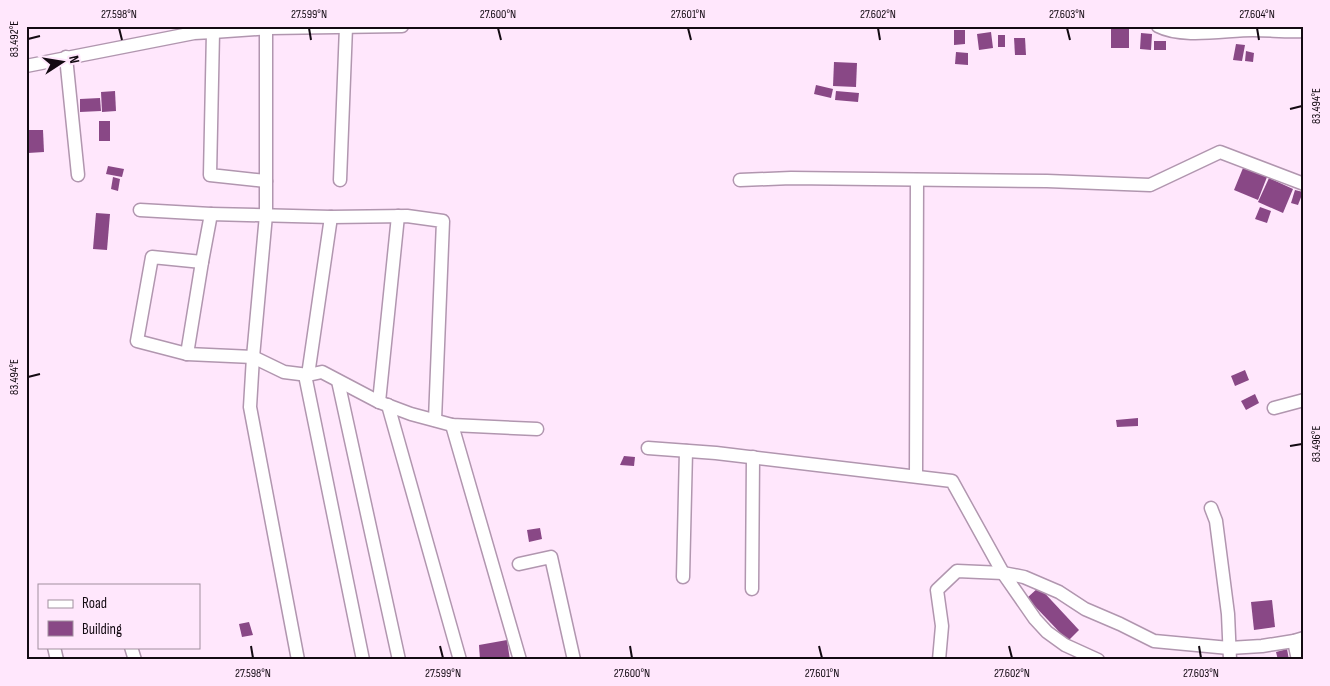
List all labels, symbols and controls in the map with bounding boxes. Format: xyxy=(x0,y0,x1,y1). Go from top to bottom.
text: 27.598°N xyxy=(101,7,137,22)
text: 27.599°N xyxy=(291,7,327,22)
text: 27.600°N xyxy=(480,7,516,22)
text: 27.601°N xyxy=(671,7,705,22)
text: 27.602°N xyxy=(860,7,896,22)
text: 27.603°N xyxy=(1049,7,1085,22)
text: 27.604°N xyxy=(1239,7,1275,22)
text: 83.492°E xyxy=(7,21,22,57)
north arrow xyxy=(38,38,88,88)
text: N xyxy=(65,54,83,65)
text: 83.494°E xyxy=(1309,88,1324,124)
text: 83.494°E xyxy=(7,359,22,395)
text: 83.496°E xyxy=(1309,426,1324,462)
legend xyxy=(38,584,200,648)
text: Road xyxy=(82,594,107,613)
text: Building xyxy=(82,620,122,639)
text: 27.598°N xyxy=(235,666,271,681)
text: 27.599°N xyxy=(425,666,461,681)
text: 27.600°N xyxy=(614,666,650,681)
text: 27.601°N xyxy=(805,666,839,681)
text: 27.602°N xyxy=(994,666,1030,681)
text: 27.603°N xyxy=(1183,666,1219,681)

